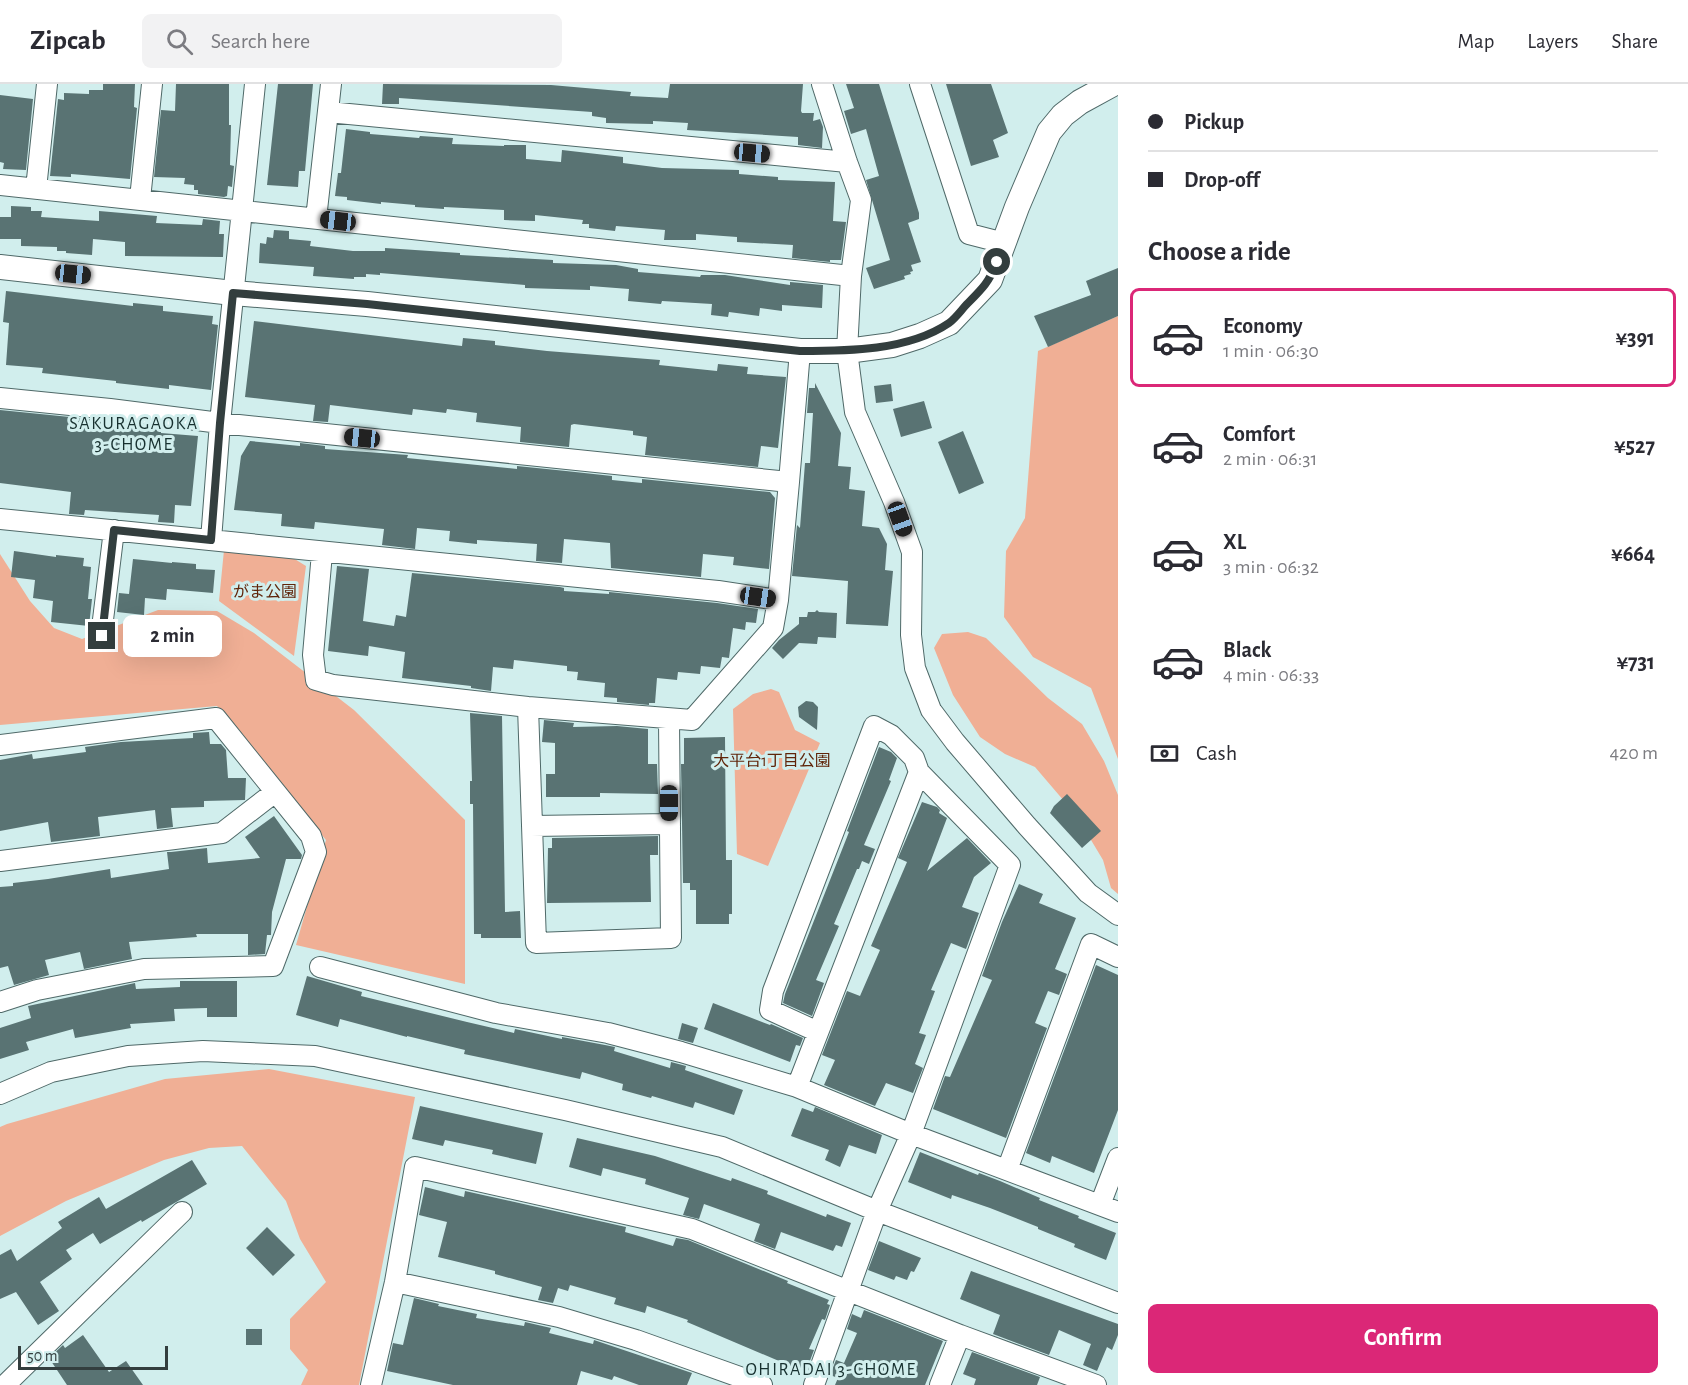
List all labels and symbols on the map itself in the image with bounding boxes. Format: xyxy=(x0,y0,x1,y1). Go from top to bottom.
car xyxy=(733,142,771,164)
car xyxy=(319,210,357,232)
route start xyxy=(983,248,1010,275)
car xyxy=(54,263,92,285)
district label: SAKURAGAOKA 3-CHOME xyxy=(69,415,199,454)
car xyxy=(343,427,381,449)
car xyxy=(885,499,915,539)
park label: がま公園 xyxy=(233,583,297,600)
car xyxy=(739,586,777,608)
callout: 2 min xyxy=(123,615,222,657)
route end xyxy=(88,622,115,649)
park label: 大平台1丁目公園 xyxy=(713,752,831,769)
car xyxy=(660,785,678,821)
scale bar xyxy=(18,1343,168,1370)
district label: OHIRADAI 3-CHOME xyxy=(745,1361,917,1379)

